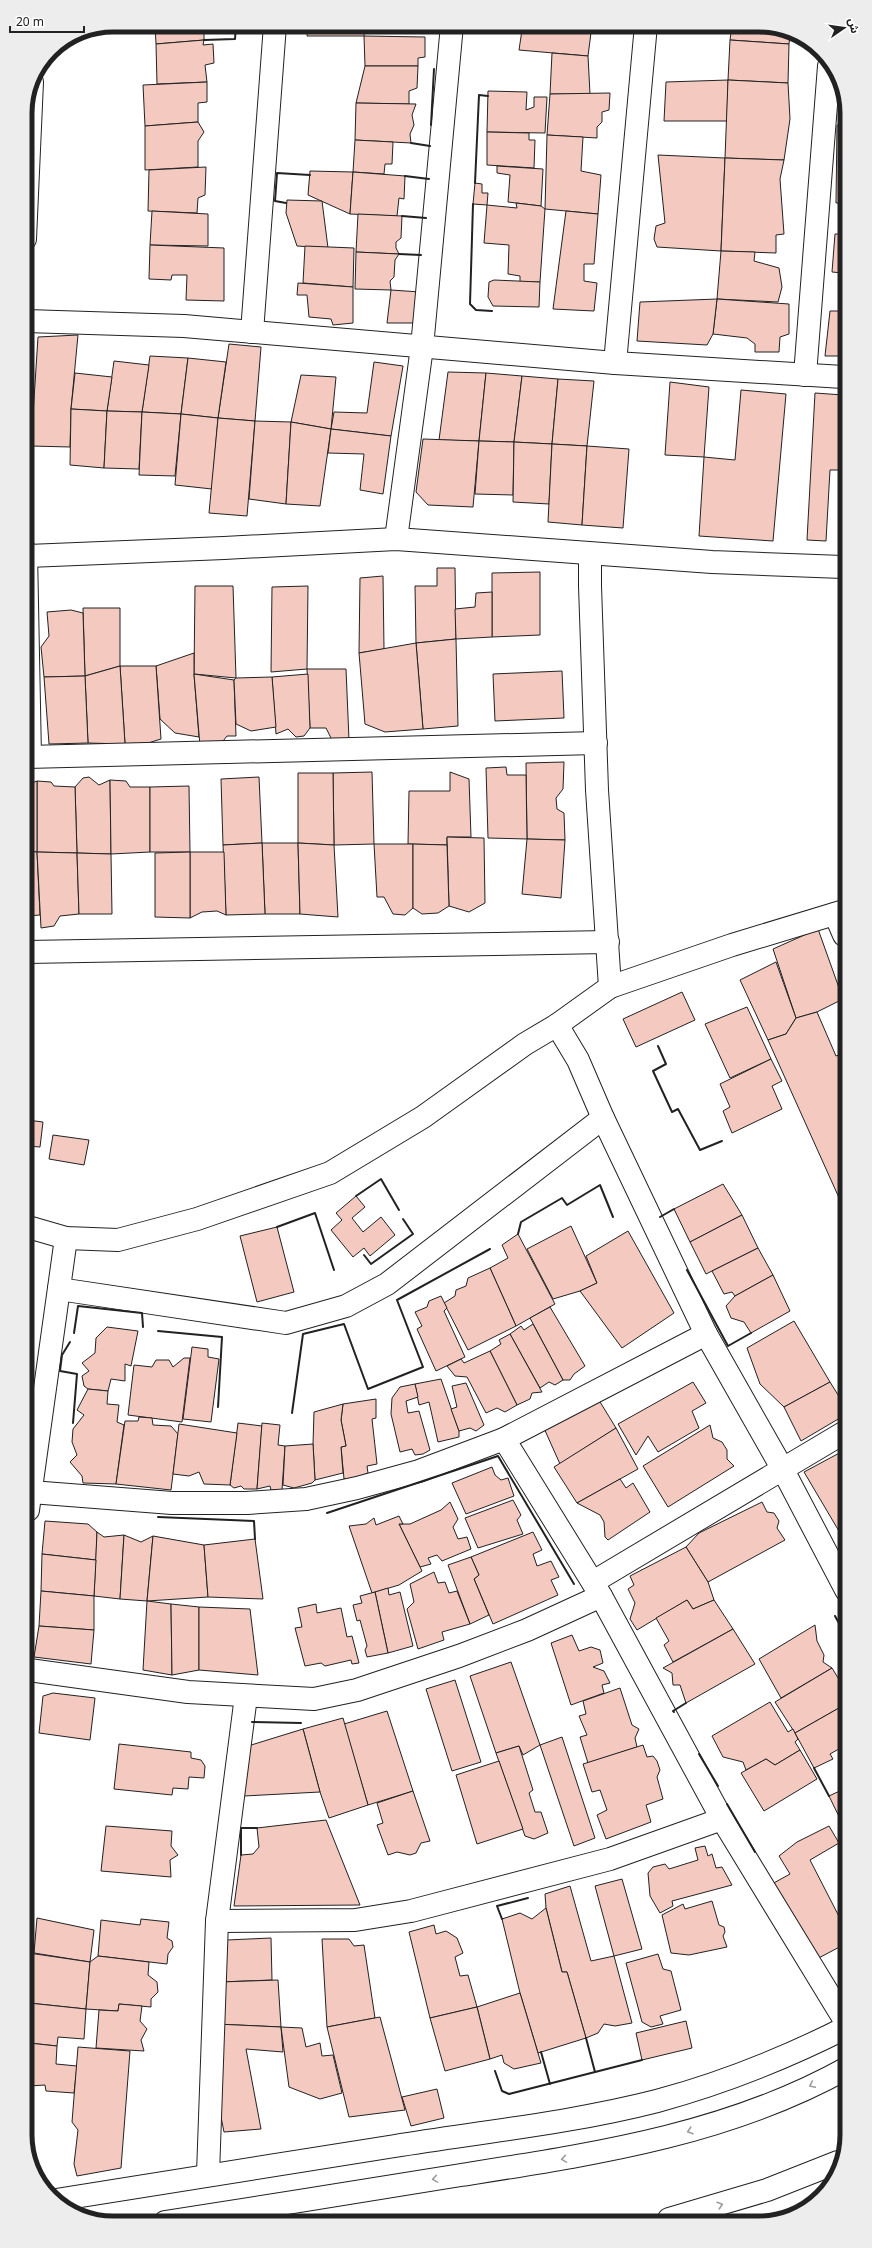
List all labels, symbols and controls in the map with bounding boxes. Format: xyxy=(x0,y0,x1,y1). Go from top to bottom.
scale bar xyxy=(10,8,84,34)
north arrow xyxy=(824,8,864,48)
text: 20 m xyxy=(16,13,44,30)
text: ش xyxy=(845,17,863,35)
one-way arrow xyxy=(808,2080,816,2088)
one-way arrow xyxy=(687,2126,694,2135)
one-way arrow xyxy=(560,2154,567,2163)
one-way arrow xyxy=(432,2174,438,2183)
one-way arrow xyxy=(716,2201,723,2210)

